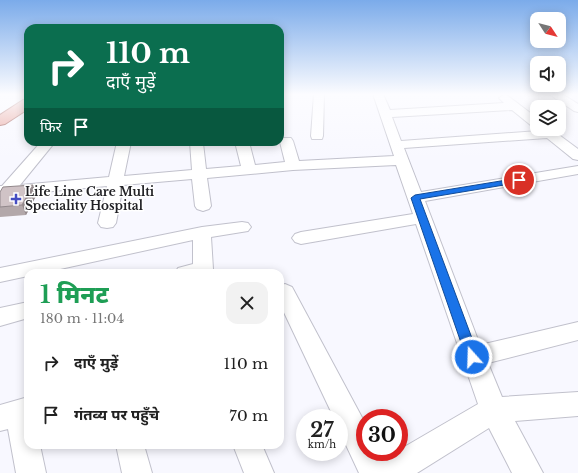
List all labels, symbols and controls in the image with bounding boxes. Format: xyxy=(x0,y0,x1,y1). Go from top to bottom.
north arrow xyxy=(530,12,566,48)
map controls xyxy=(530,12,566,136)
text: 110 m xyxy=(106,36,190,71)
icon: right xyxy=(40,40,92,92)
button: sound xyxy=(530,56,566,92)
text: दाएँ मुड़ें xyxy=(106,71,156,93)
button: layers xyxy=(530,100,566,136)
icon: arrive xyxy=(70,116,92,138)
text: फिर xyxy=(40,117,62,136)
pin xyxy=(502,163,536,197)
icon: arrive xyxy=(508,169,530,191)
place label: Life Line Care Multi Speciality Hospital xyxy=(25,184,155,213)
marker: Life Line Care Multi Speciality Hospital xyxy=(10,193,22,205)
text: 1 मिनट xyxy=(40,280,109,309)
button: close xyxy=(226,282,268,324)
text: 180 m · 11:04 xyxy=(40,310,124,327)
position arrow xyxy=(451,336,493,378)
icon: right xyxy=(40,352,62,374)
text: दाएँ मुड़ें xyxy=(74,353,118,372)
text: 110 m xyxy=(224,354,268,373)
icon: arrive xyxy=(40,404,62,426)
text: गंतव्य पर पहुँचे xyxy=(74,405,159,424)
text: 70 m xyxy=(229,406,268,425)
speed limit sign: 30 xyxy=(356,409,408,461)
text: 27 xyxy=(310,418,334,442)
text: km/h xyxy=(308,438,336,451)

